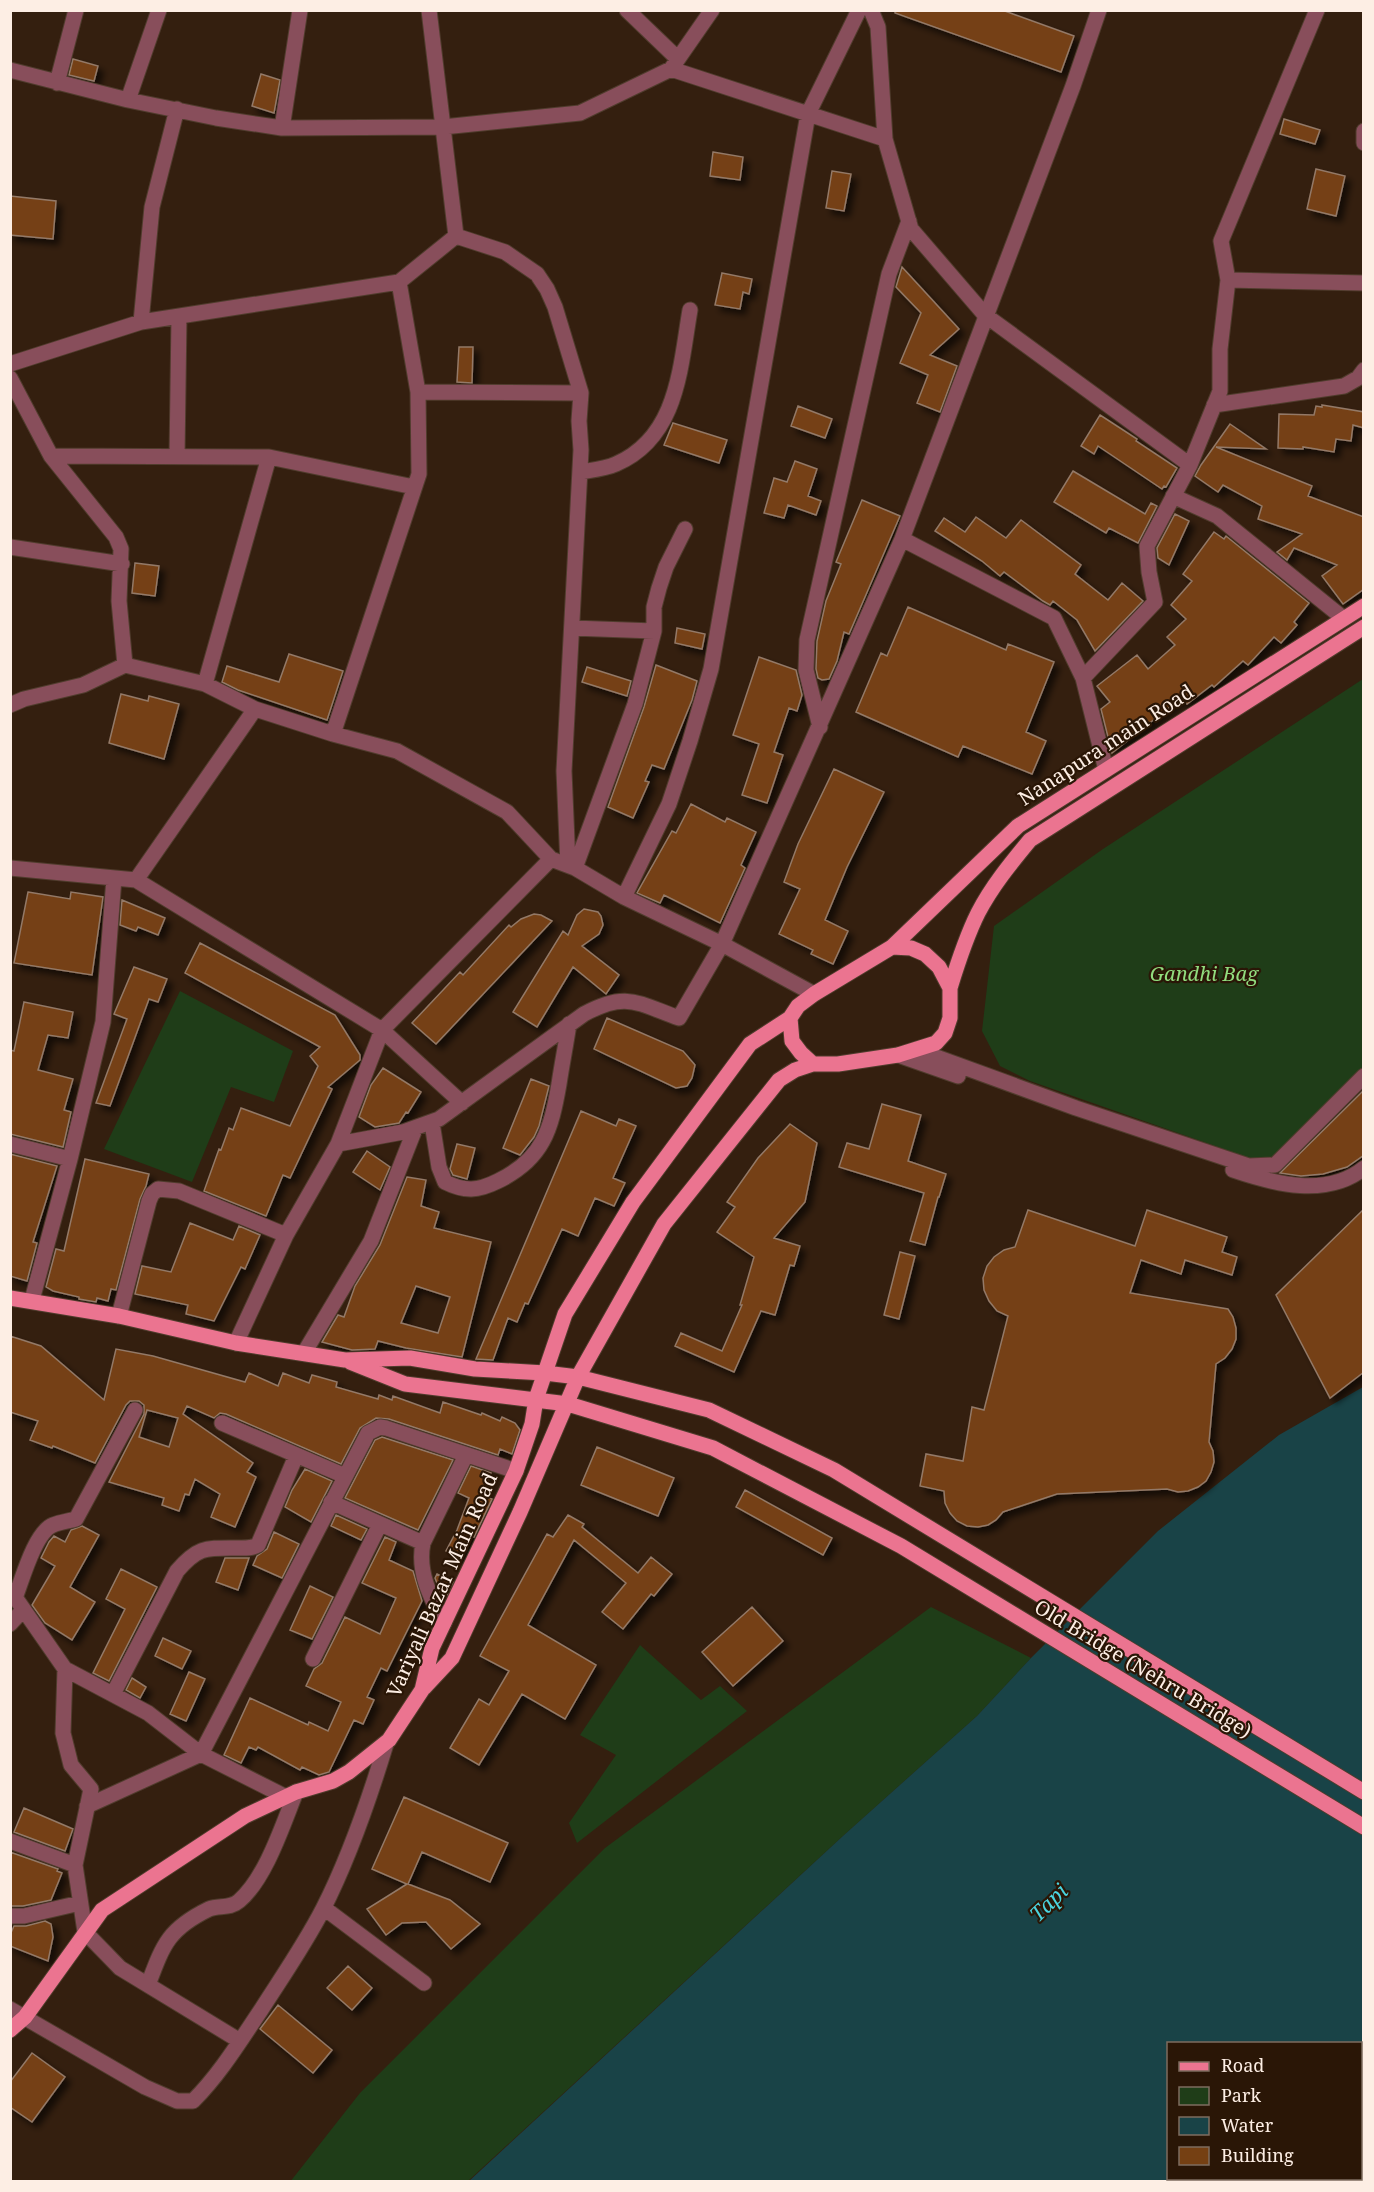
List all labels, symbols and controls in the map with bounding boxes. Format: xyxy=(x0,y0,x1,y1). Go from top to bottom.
street label: Nanapura main Road xyxy=(1013,678,1199,811)
park label: Gandhi Bag xyxy=(1150,960,1259,987)
street label: Variyali Bazar Main Road xyxy=(380,1468,503,1701)
street label: Old Bridge (Nehru Bridge) xyxy=(1030,1593,1257,1744)
water label: Tapi xyxy=(1023,1877,1074,1927)
legend xyxy=(1167,2042,1362,2180)
text: Road xyxy=(1221,2053,1264,2077)
text: Park xyxy=(1221,2083,1261,2107)
text: Water xyxy=(1221,2113,1274,2137)
text: Building xyxy=(1221,2143,1294,2167)

